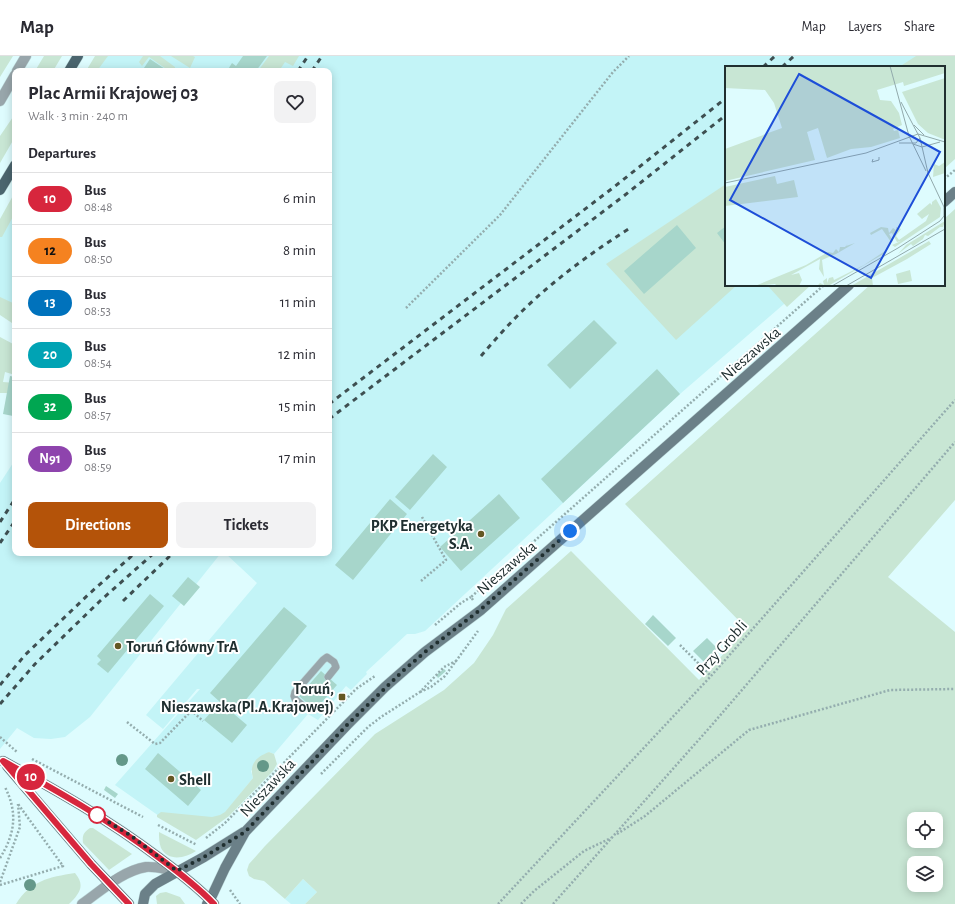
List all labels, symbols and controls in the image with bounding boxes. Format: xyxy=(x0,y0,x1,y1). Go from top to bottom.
text: Map xyxy=(20,18,54,37)
text: Map xyxy=(801,20,826,34)
text: Layers xyxy=(848,20,882,34)
text: Share xyxy=(904,20,935,34)
inset map xyxy=(725,66,945,286)
button: heart xyxy=(274,81,316,123)
text: Plac Armii Krajowej 03 xyxy=(28,84,198,103)
text: Walk · 3 min · 240 m xyxy=(28,110,128,123)
text: Departures xyxy=(28,146,96,161)
text: Bus xyxy=(84,183,106,198)
text: 6 min xyxy=(283,191,316,206)
text: 10 xyxy=(44,192,56,206)
text: 08:48 xyxy=(84,201,112,214)
text: Bus xyxy=(84,235,106,250)
text: 8 min xyxy=(283,243,316,258)
text: 12 xyxy=(44,244,56,258)
text: 08:50 xyxy=(84,253,112,266)
text: Bus xyxy=(84,287,106,302)
text: 11 min xyxy=(280,295,316,310)
text: 13 xyxy=(44,296,56,310)
text: 08:53 xyxy=(84,305,111,318)
street label: Nieszawska xyxy=(718,324,783,384)
text: Bus xyxy=(84,339,106,354)
text: 12 min xyxy=(278,347,316,362)
text: 20 xyxy=(43,348,57,362)
text: 08:54 xyxy=(84,357,112,370)
text: Bus xyxy=(84,391,106,406)
text: 15 min xyxy=(279,399,316,414)
text: 32 xyxy=(44,400,56,414)
text: 08:57 xyxy=(84,409,111,422)
text: Bus xyxy=(84,443,106,458)
text: 17 min xyxy=(279,451,316,466)
text: N91 xyxy=(39,452,61,466)
text: 08:59 xyxy=(84,461,112,474)
button: Directions xyxy=(28,502,168,548)
button: Tickets xyxy=(176,502,316,548)
place label: PKP Energetyka S.A. xyxy=(371,518,473,552)
your location xyxy=(560,521,580,541)
marker: PKP Energetyka S.A. xyxy=(476,529,486,539)
street label: Nieszawska xyxy=(474,538,539,598)
street label: Przy Grobli xyxy=(693,617,751,679)
place label: Toruń Główny TrA xyxy=(126,639,239,656)
marker: Toruń Główny TrA xyxy=(113,641,123,651)
place label: Toruń, Nieszawska(Pl.A.Krajowej) xyxy=(161,681,334,716)
marker: Toruń, Nieszawska(Pl.A.Krajowej) xyxy=(337,692,347,702)
street label: Nieszawska xyxy=(237,756,298,820)
line badge: 10 xyxy=(13,764,49,790)
text: 10 xyxy=(25,770,37,784)
place label: Shell xyxy=(179,772,211,788)
marker: Shell xyxy=(166,774,176,784)
unlabelled marker xyxy=(88,806,106,824)
map controls xyxy=(907,812,943,892)
button: locate xyxy=(907,812,943,848)
button: layers xyxy=(907,856,943,892)

